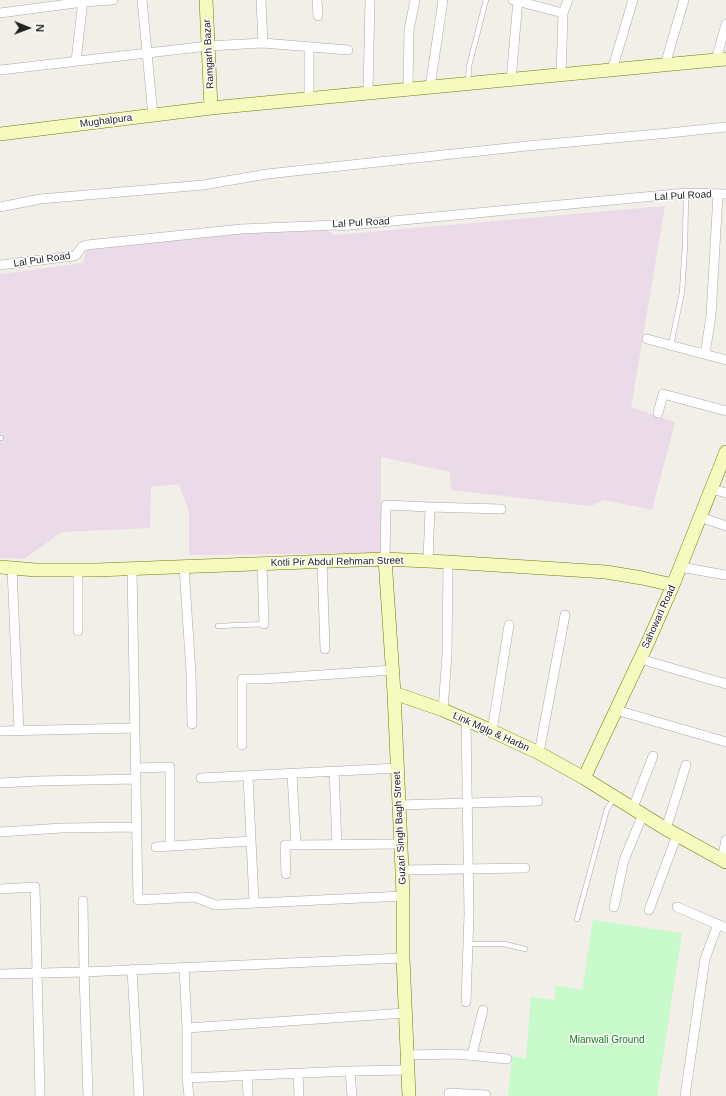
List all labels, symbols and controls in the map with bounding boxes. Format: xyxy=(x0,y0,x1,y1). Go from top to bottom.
north arrow xyxy=(8,8,48,48)
street label: Ramgarh Bazar xyxy=(201,19,217,89)
text: N xyxy=(34,24,46,32)
street label: Mughalpura xyxy=(79,112,133,130)
street label: Lal Pul Road xyxy=(654,189,712,203)
street label: Lal Pul Road xyxy=(332,216,390,230)
street label: Lal Pul Road xyxy=(13,250,71,270)
street label: Kotli Pir Abdul Rehman Street xyxy=(270,555,404,569)
street label: Sahowari Road xyxy=(640,583,678,651)
street label: Link Mglp & Harbn xyxy=(451,710,531,754)
street label: Guzari Singh Bagh Street xyxy=(391,771,409,885)
park label: Mianwali Ground xyxy=(569,1034,645,1046)

